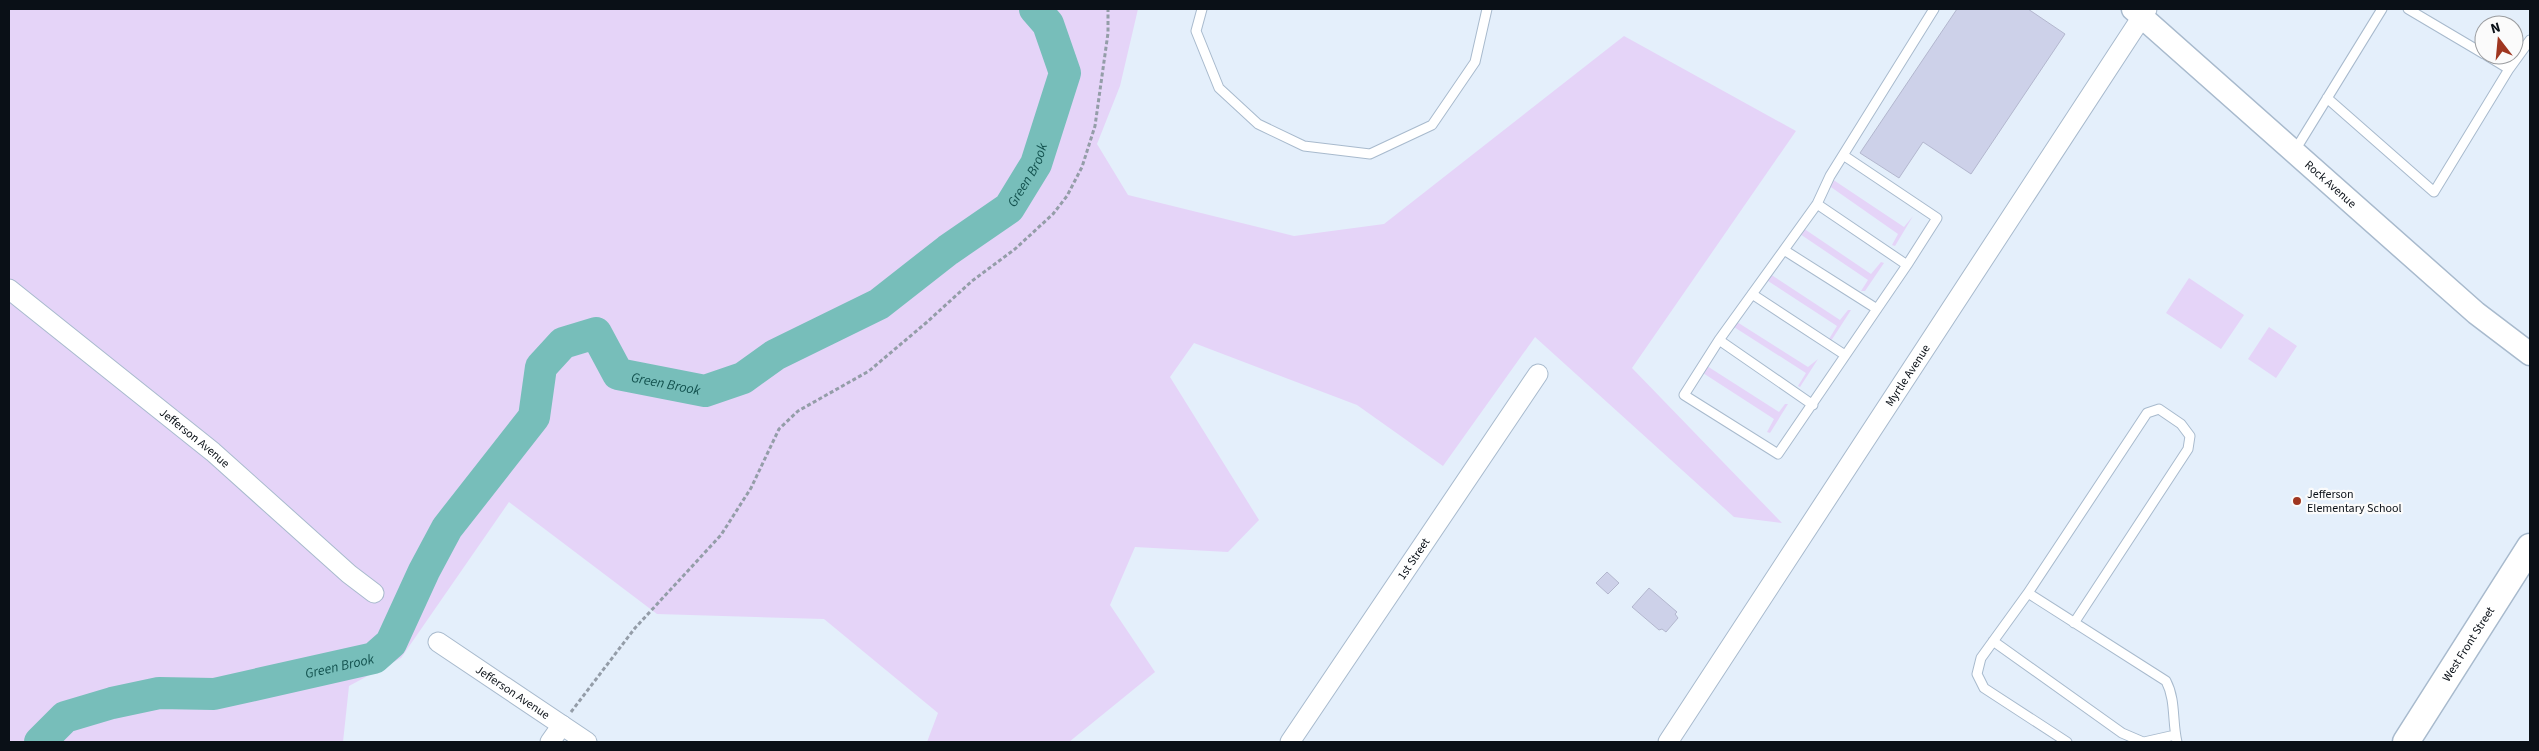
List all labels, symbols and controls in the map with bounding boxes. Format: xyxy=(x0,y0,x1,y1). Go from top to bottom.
north arrow xyxy=(2474,15,2524,65)
text: N xyxy=(2488,18,2503,39)
water label: Green Brook xyxy=(1003,140,1053,211)
street label: Rock Avenue xyxy=(2301,157,2360,212)
street label: Myrtle Avenue xyxy=(1881,341,1935,410)
water label: Green Brook xyxy=(629,368,702,401)
street label: Jefferson Avenue xyxy=(156,404,233,472)
place label: Jefferson Elementary School xyxy=(2307,486,2402,517)
marker: Jefferson Elementary School xyxy=(2291,495,2303,507)
street label: 1st Street xyxy=(1394,535,1434,583)
street label: West Front Street xyxy=(2438,604,2499,685)
water label: Green Brook xyxy=(303,649,376,684)
street label: Jefferson Avenue xyxy=(472,662,553,724)

